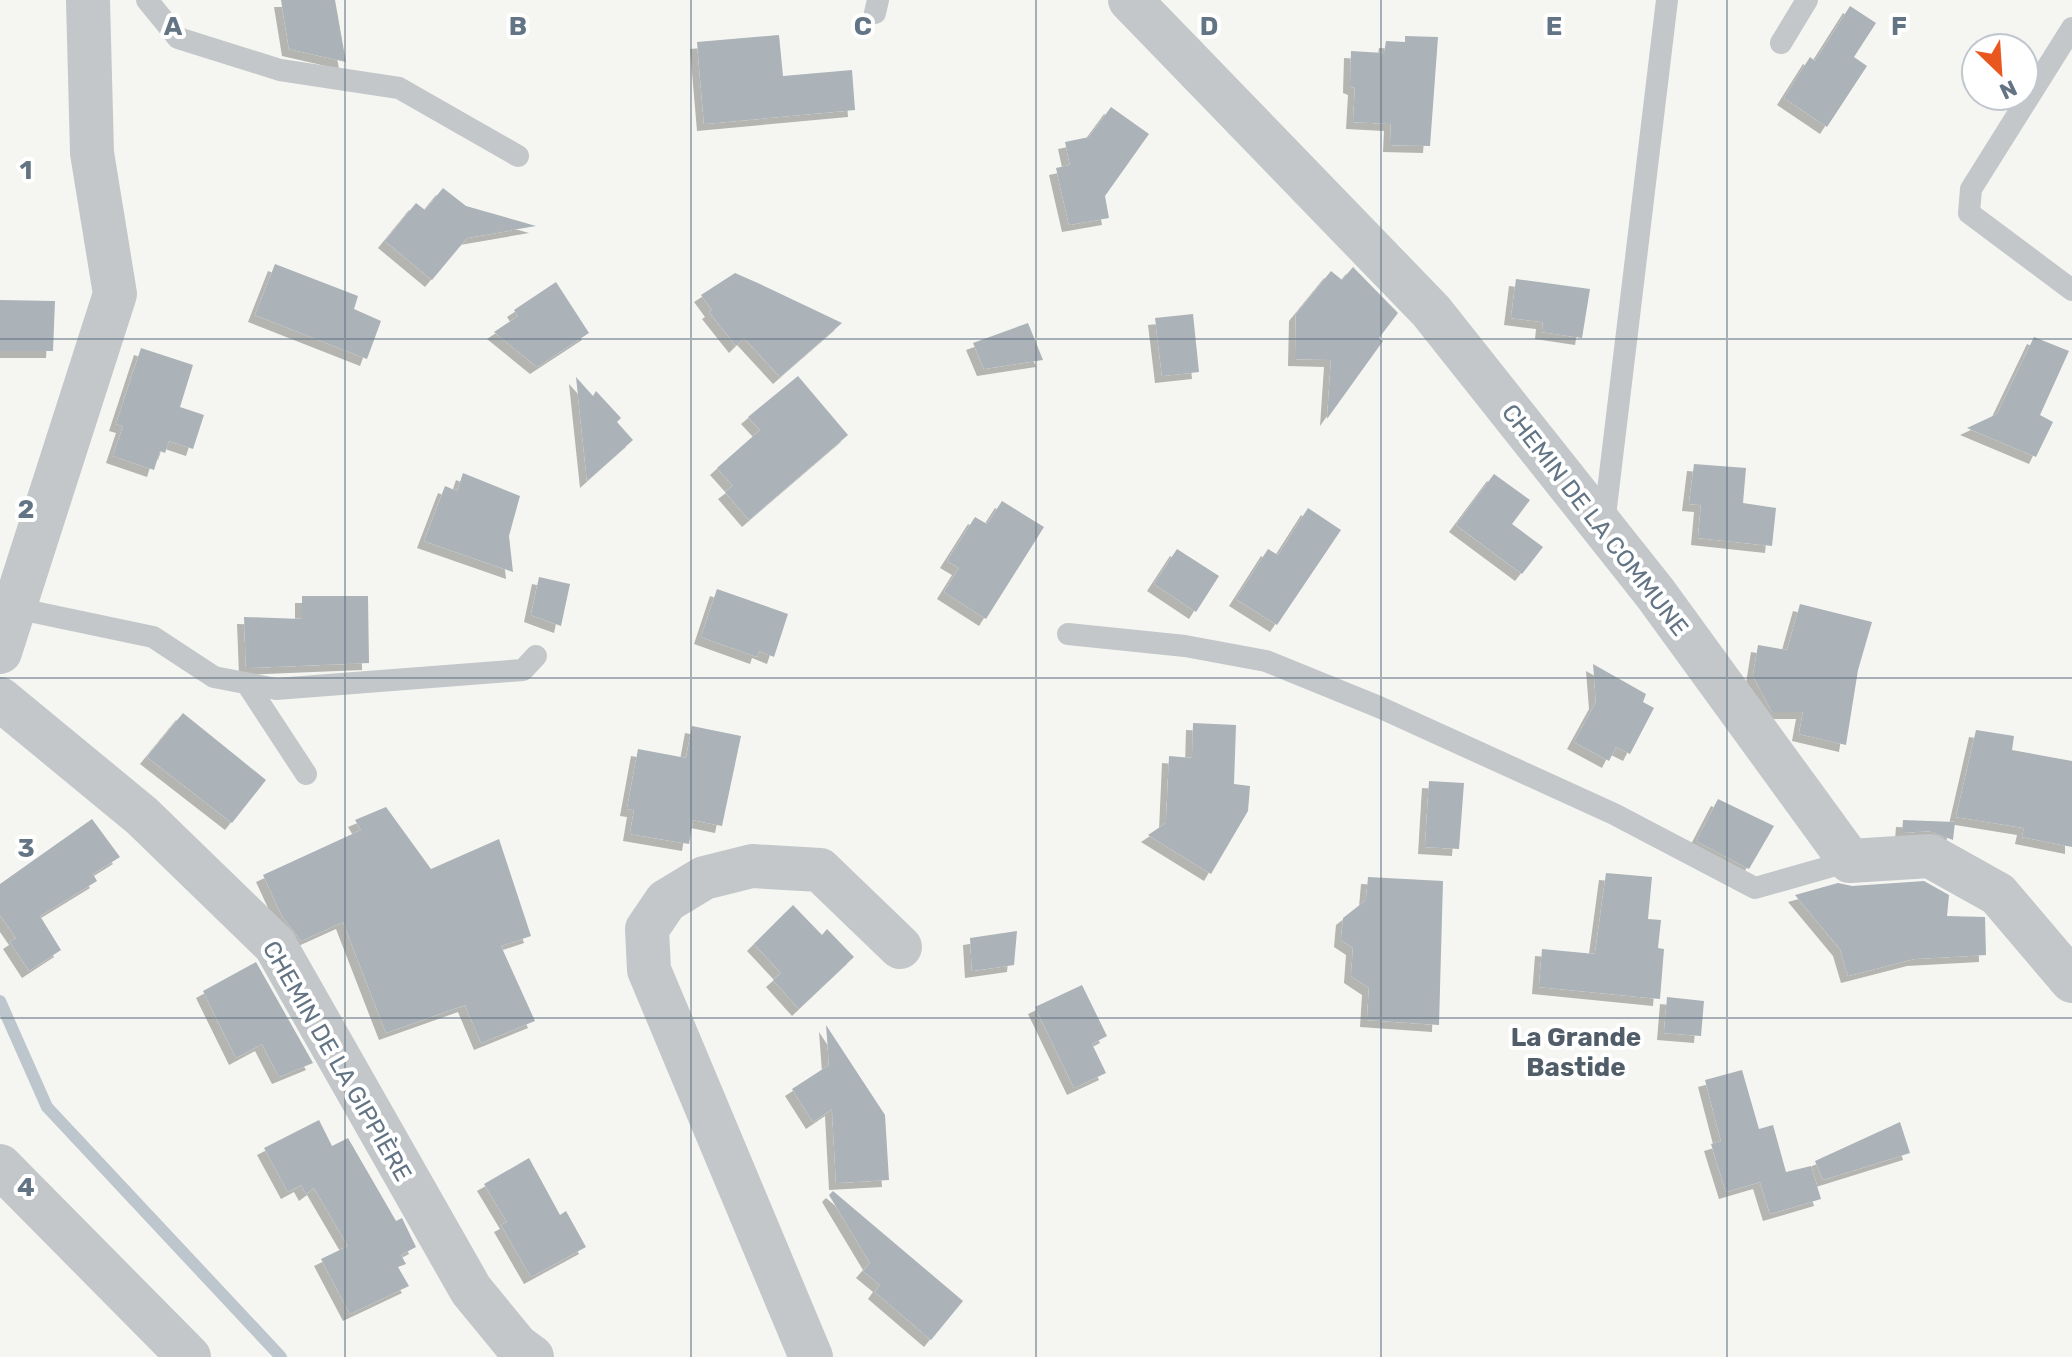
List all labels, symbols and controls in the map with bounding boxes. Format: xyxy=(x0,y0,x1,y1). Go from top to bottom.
text: A xyxy=(164,11,183,42)
text: B xyxy=(509,11,527,42)
text: C xyxy=(854,11,872,42)
text: D xyxy=(1200,11,1218,42)
text: E xyxy=(1546,11,1562,42)
text: F xyxy=(1891,11,1907,42)
north arrow xyxy=(1960,32,2040,112)
text: N xyxy=(1995,74,2021,105)
text: 1 xyxy=(20,155,32,186)
street label: CHEMIN DE LA COMMUNE xyxy=(1496,399,1694,641)
text: 2 xyxy=(18,494,34,525)
text: 3 xyxy=(17,833,35,864)
street label: CHEMIN DE LA GIPPIÈRE xyxy=(257,936,417,1186)
district label: La Grande Bastide xyxy=(1511,1022,1641,1083)
text: 4 xyxy=(17,1172,35,1203)

